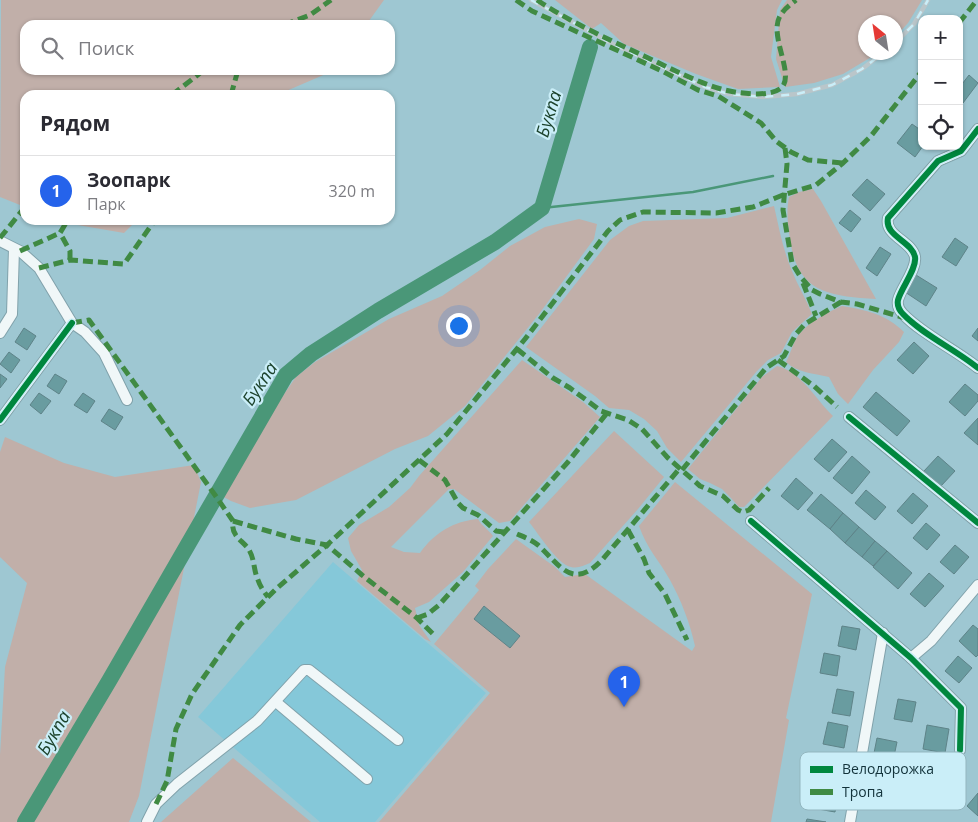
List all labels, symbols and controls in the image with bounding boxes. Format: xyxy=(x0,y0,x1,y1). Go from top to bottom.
north arrow xyxy=(858,15,903,60)
map controls xyxy=(918,15,963,150)
button: + xyxy=(918,15,963,60)
search box xyxy=(20,20,395,75)
icon: search xyxy=(38,34,66,62)
text: Поиск xyxy=(78,35,134,61)
button: − xyxy=(918,60,963,105)
water label: Букпа xyxy=(530,87,566,140)
button: locate xyxy=(918,105,963,150)
text: Рядом xyxy=(40,109,110,137)
text: Зоопарк xyxy=(87,167,171,193)
text: 1 xyxy=(51,180,61,202)
text: 320 m xyxy=(329,180,375,202)
text: Парк xyxy=(87,193,126,215)
your location xyxy=(446,313,472,339)
water label: Букпа xyxy=(236,357,282,410)
pin: 1 xyxy=(608,666,640,707)
water label: Букпа xyxy=(31,706,75,759)
legend xyxy=(800,752,966,810)
text: Велодорожка xyxy=(842,759,934,778)
text: Тропа xyxy=(842,782,883,801)

